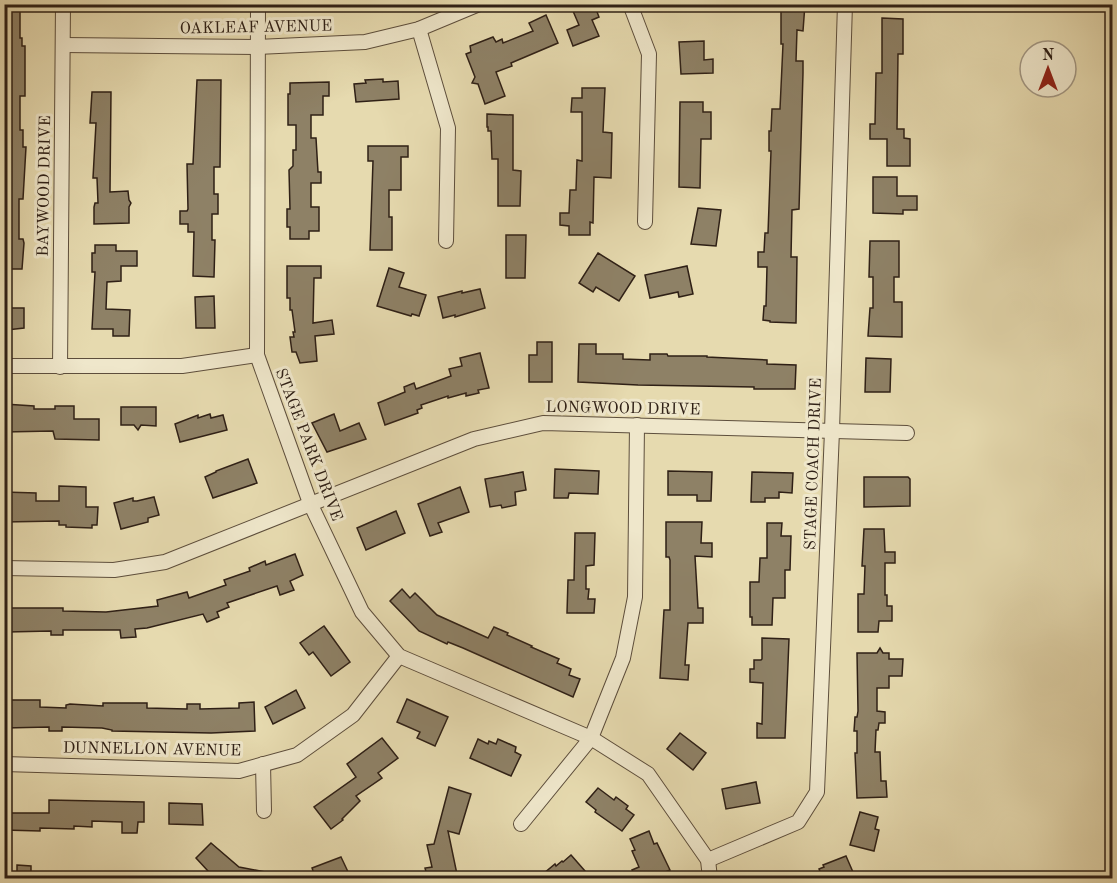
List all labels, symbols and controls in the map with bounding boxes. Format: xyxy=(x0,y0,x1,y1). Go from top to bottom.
street label: OAKLEAF AVENUE xyxy=(180,19,332,37)
north arrow xyxy=(1018,39,1078,99)
text: N xyxy=(1042,48,1055,64)
street label: BAYWOOD DRIVE xyxy=(36,115,54,257)
street label: STAGE PARK DRIVE xyxy=(271,366,345,524)
street label: STAGE COACH DRIVE xyxy=(803,378,825,550)
street label: LONGWOOD DRIVE xyxy=(545,400,701,418)
street label: DUNNELLON AVENUE xyxy=(63,740,241,760)

